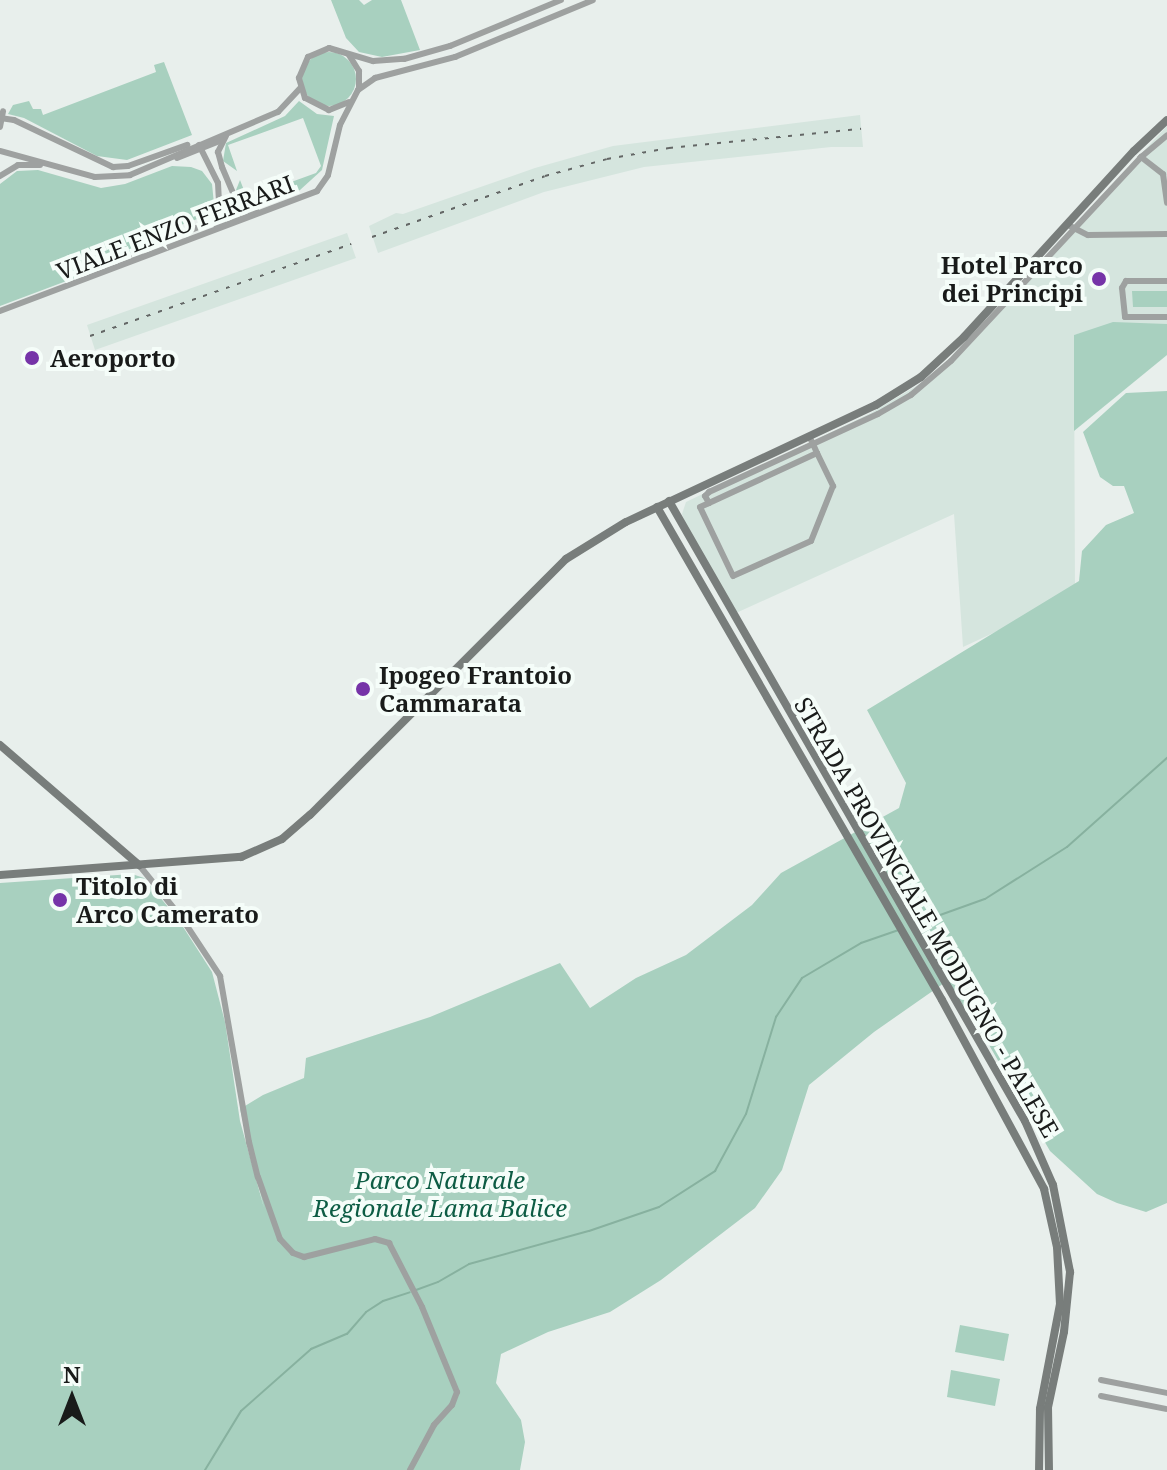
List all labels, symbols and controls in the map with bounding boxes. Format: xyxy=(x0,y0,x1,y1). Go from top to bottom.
street label: VIALE ENZO FERRARI xyxy=(52,168,298,286)
place label: Hotel Parco dei Principi xyxy=(941,251,1083,307)
marker: Hotel Parco dei Principi xyxy=(1090,270,1108,288)
place label: Aeroporto xyxy=(50,344,176,372)
marker: Aeroporto xyxy=(21,347,43,369)
place label: Ipogeo Frantoio Cammarata xyxy=(379,661,572,717)
marker: Ipogeo Frantoio Cammarata xyxy=(354,680,372,698)
street label: STRADA PROVINCIALE MODUGNO - PALESE xyxy=(789,692,1065,1142)
place label: Titolo di Arco Camerato xyxy=(76,872,259,928)
marker: Titolo di Arco Camerato xyxy=(51,891,69,909)
park label: Parco Naturale Regionale Lama Balice xyxy=(313,1166,567,1222)
north arrow xyxy=(32,1358,112,1438)
text: N xyxy=(63,1359,81,1389)

